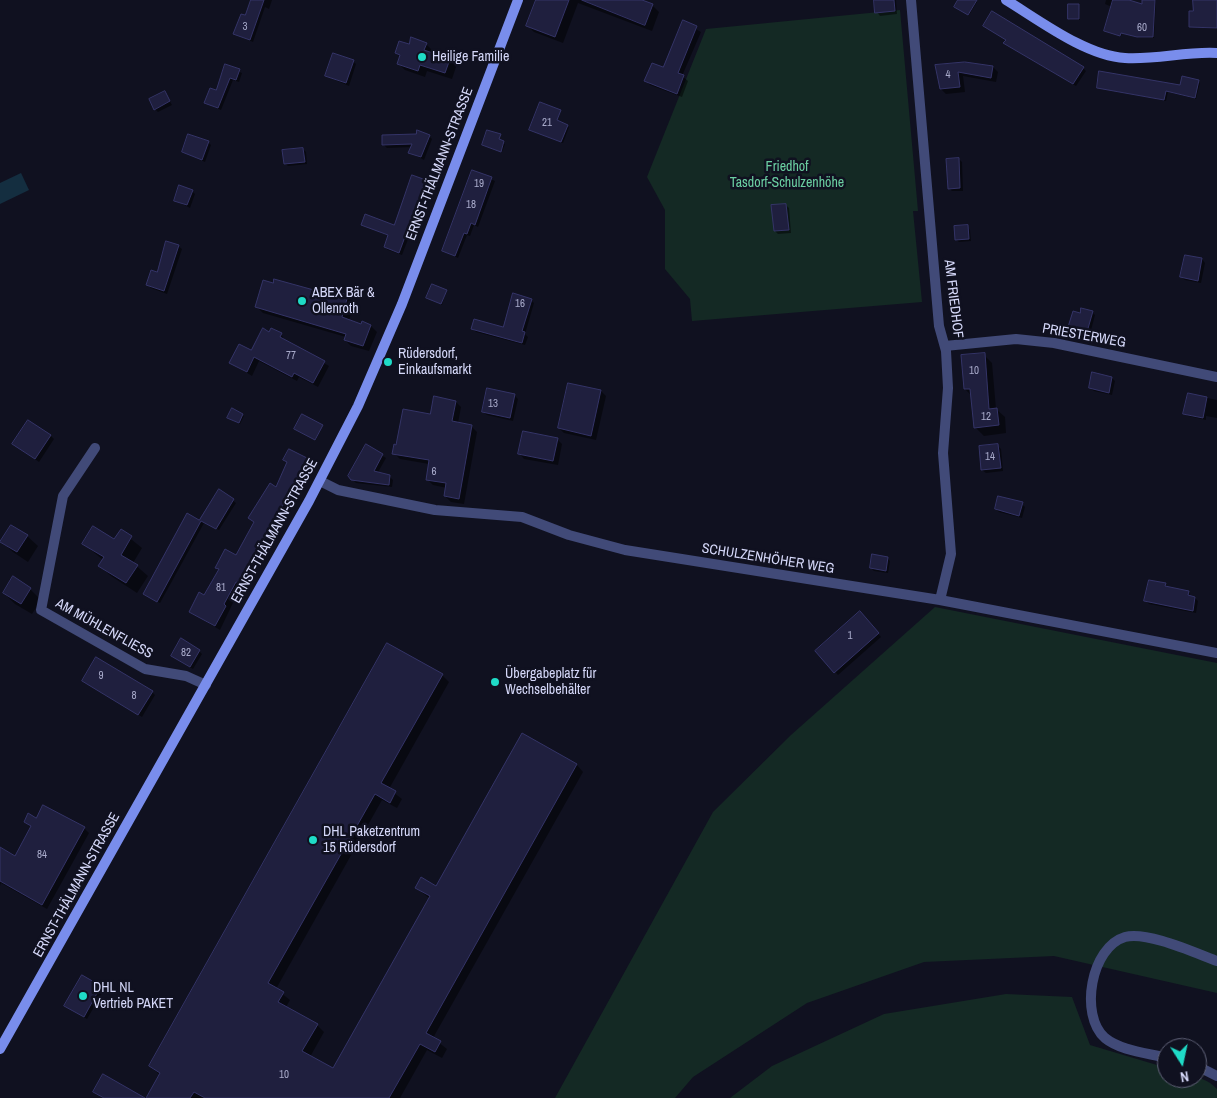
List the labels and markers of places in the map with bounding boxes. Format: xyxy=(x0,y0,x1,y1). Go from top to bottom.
place label: Heilige Familie xyxy=(432,49,509,65)
marker: Heilige Familie xyxy=(416,51,428,63)
place label: ABEX Bär & Ollenroth xyxy=(312,285,375,318)
marker: ABEX Bär & Ollenroth xyxy=(296,295,308,307)
place label: Rüdersdorf, Einkaufsmarkt xyxy=(398,346,471,378)
marker: Rüdersdorf, Einkaufsmarkt xyxy=(382,356,394,368)
place label: Übergabeplatz für Wechselbehälter xyxy=(505,666,596,699)
marker: Übergabeplatz für Wechselbehälter xyxy=(489,676,501,688)
place label: DHL Paketzentrum 15 Rüdersdorf xyxy=(323,824,420,856)
marker: DHL Paketzentrum 15 Rüdersdorf xyxy=(307,834,319,846)
place label: DHL NL Vertrieb PAKET xyxy=(93,980,173,1012)
marker: DHL NL Vertrieb PAKET xyxy=(77,990,89,1002)

